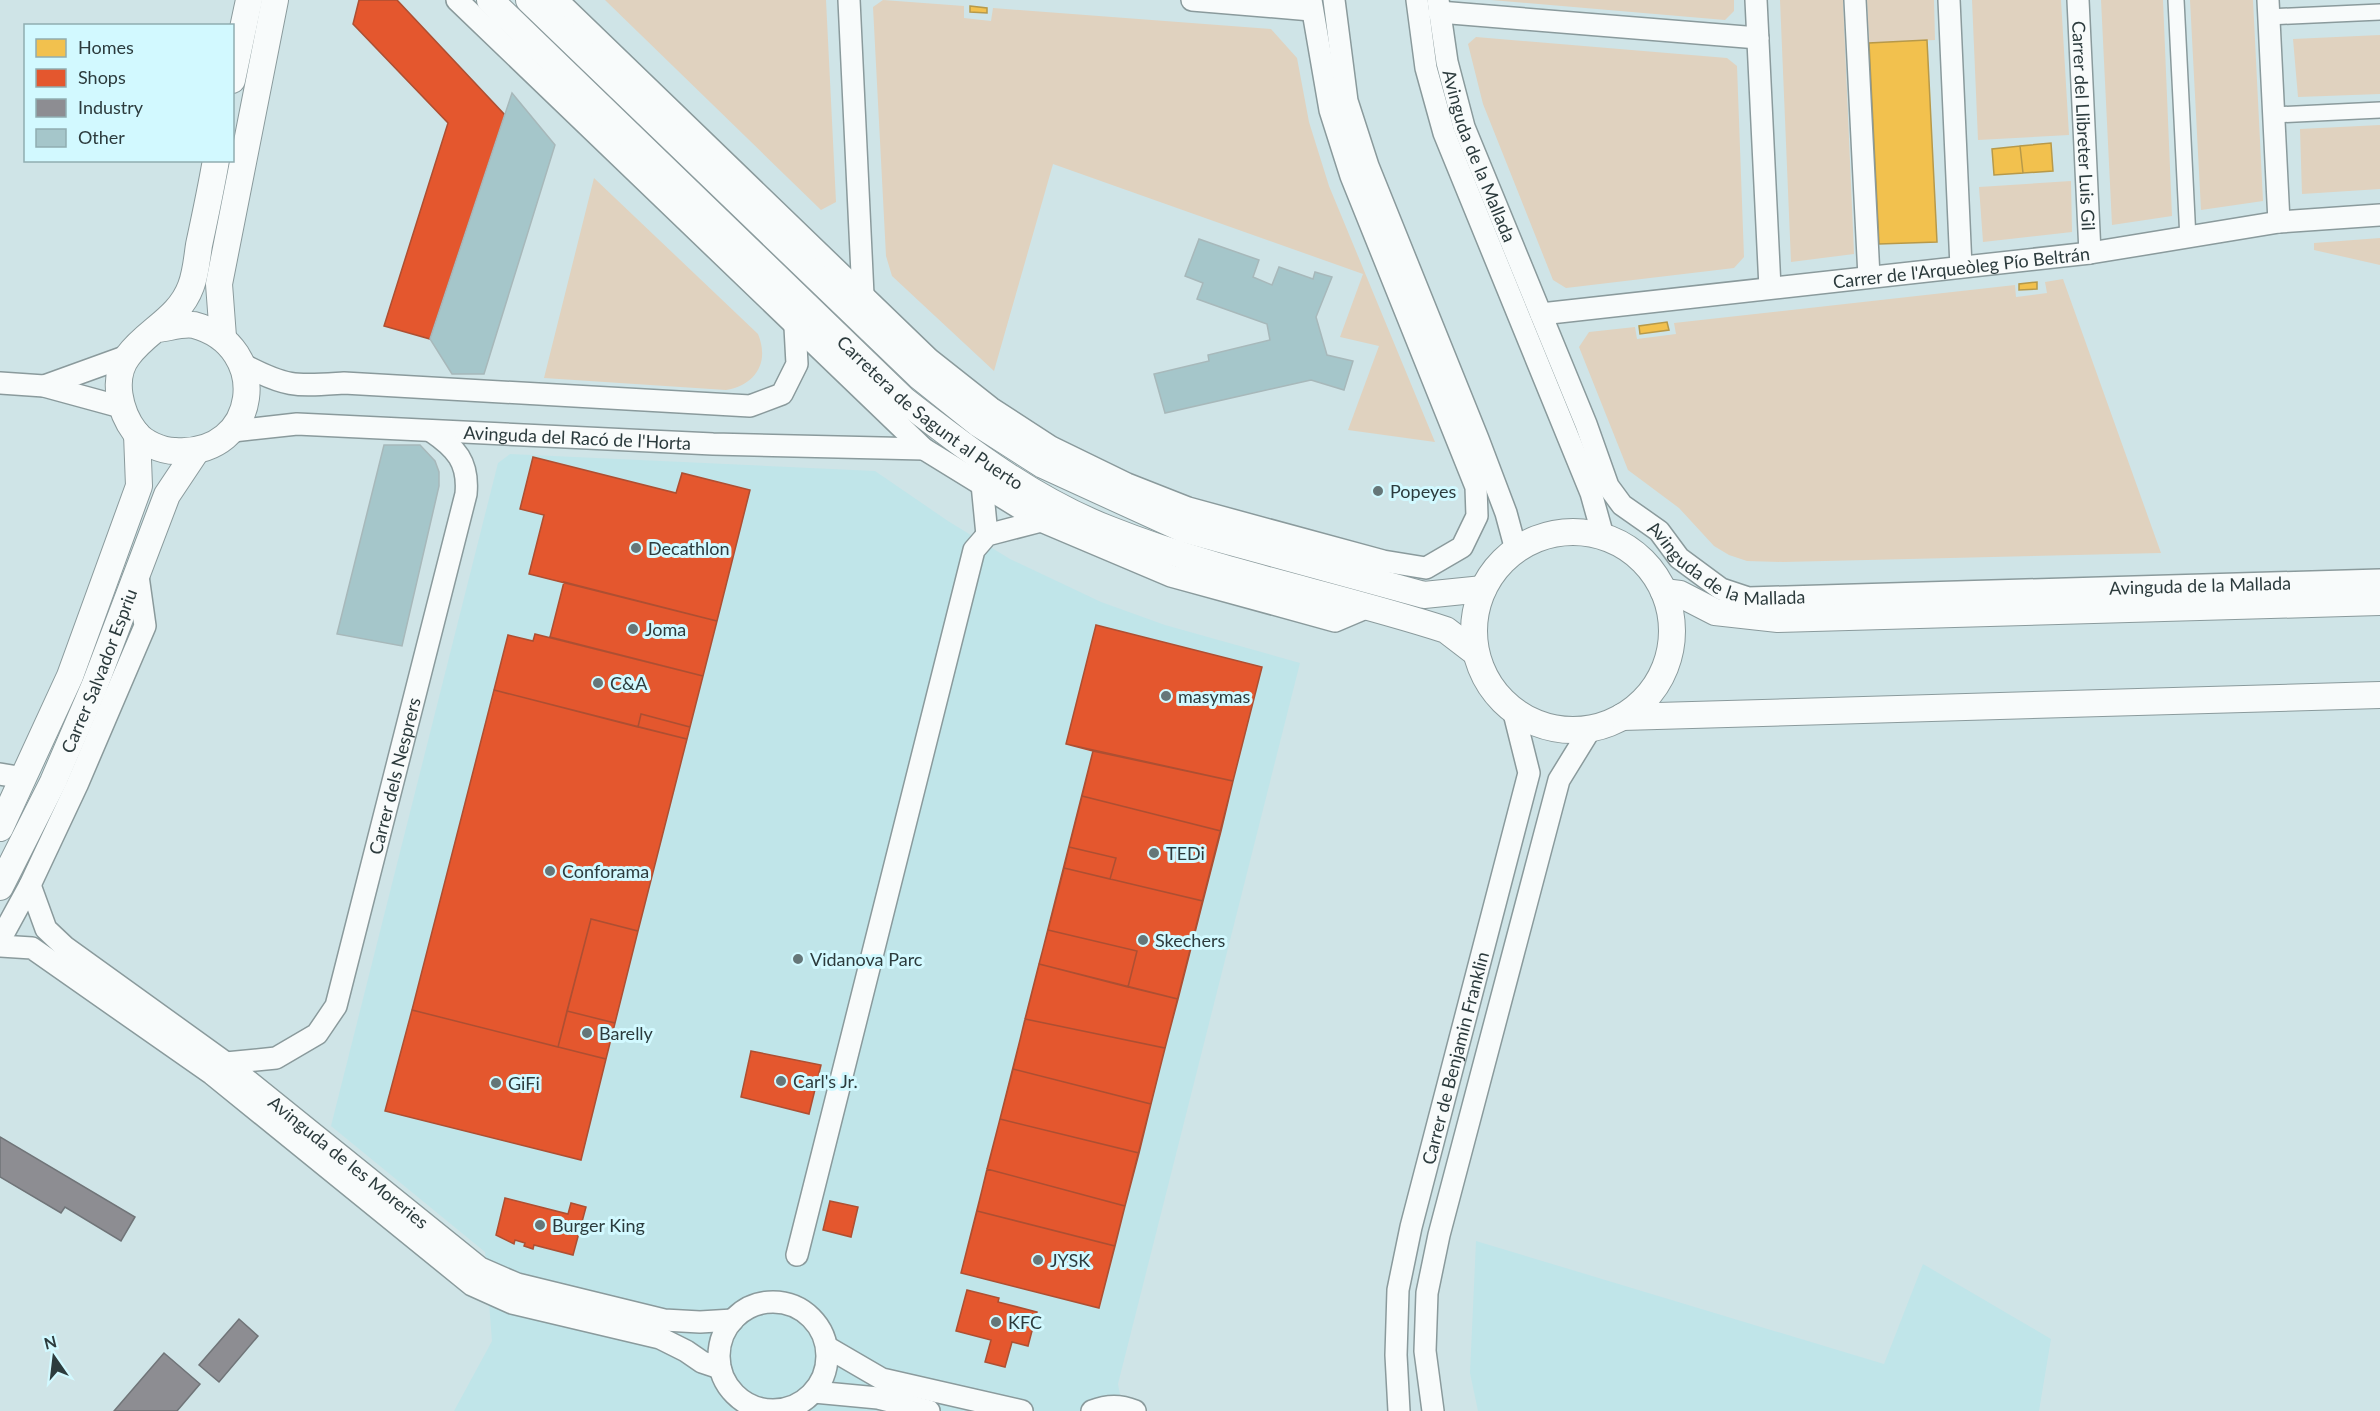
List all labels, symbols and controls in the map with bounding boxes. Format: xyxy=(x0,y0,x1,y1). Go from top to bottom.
street label: Carrer del Llibreter Luis Gil xyxy=(2068,20,2100,231)
legend xyxy=(24,24,234,162)
text: Homes xyxy=(78,36,134,58)
text: Shops xyxy=(78,66,126,88)
street label: Avinguda de la Mallada xyxy=(1438,67,1521,245)
text: Industry xyxy=(78,96,144,118)
text: Other xyxy=(78,126,125,148)
street label: Carrer de l'Arqueòleg Pío Beltrán xyxy=(1832,242,2091,292)
street label: Carretera de Sagunt al Puerto xyxy=(833,331,1028,494)
street label: Avinguda del Racó de l'Horta xyxy=(463,421,692,454)
place label: Popeyes xyxy=(1390,480,1456,502)
marker: Popeyes xyxy=(1371,484,1385,498)
street label: Avinguda de la Mallada xyxy=(1644,516,1806,609)
place label: Decathlon xyxy=(648,537,730,559)
marker: Decathlon xyxy=(629,541,643,555)
street label: Avinguda de la Mallada xyxy=(2109,572,2291,599)
street label: Carrer Salvador Espriu xyxy=(56,585,141,756)
place label: Joma xyxy=(645,618,686,640)
marker: Joma xyxy=(626,622,640,636)
place label: C&A xyxy=(610,672,648,694)
marker: C&A xyxy=(591,676,605,690)
place label: masymas xyxy=(1178,685,1250,707)
marker: masymas xyxy=(1159,689,1173,703)
street label: Carrer dels Nesprers xyxy=(364,695,425,857)
place label: TEDi xyxy=(1166,842,1205,864)
marker: TEDi xyxy=(1147,846,1161,860)
place label: Conforama xyxy=(562,860,649,882)
marker: Conforama xyxy=(543,864,557,878)
place label: Skechers xyxy=(1155,929,1225,951)
marker: Skechers xyxy=(1136,933,1150,947)
place label: Vidanova Parc xyxy=(810,948,923,970)
street label: Carrer de Benjamin Franklin xyxy=(1417,949,1493,1167)
marker: Vidanova Parc xyxy=(791,952,805,966)
place label: Barelly xyxy=(599,1022,654,1044)
marker: Barelly xyxy=(580,1026,594,1040)
place label: Carl's Jr. xyxy=(793,1070,858,1092)
place label: GiFi xyxy=(508,1072,540,1094)
marker: Carl's Jr. xyxy=(774,1074,788,1088)
marker: GiFi xyxy=(489,1076,503,1090)
street label: Avinguda de les Moreries xyxy=(264,1091,433,1233)
place label: Burger King xyxy=(552,1214,645,1236)
marker: Burger King xyxy=(533,1218,547,1232)
place label: JYSK xyxy=(1050,1249,1090,1271)
marker: JYSK xyxy=(1031,1253,1045,1267)
place label: KFC xyxy=(1008,1311,1042,1333)
marker: KFC xyxy=(989,1315,1003,1329)
north arrow xyxy=(24,1327,84,1387)
text: N xyxy=(42,1331,59,1353)

